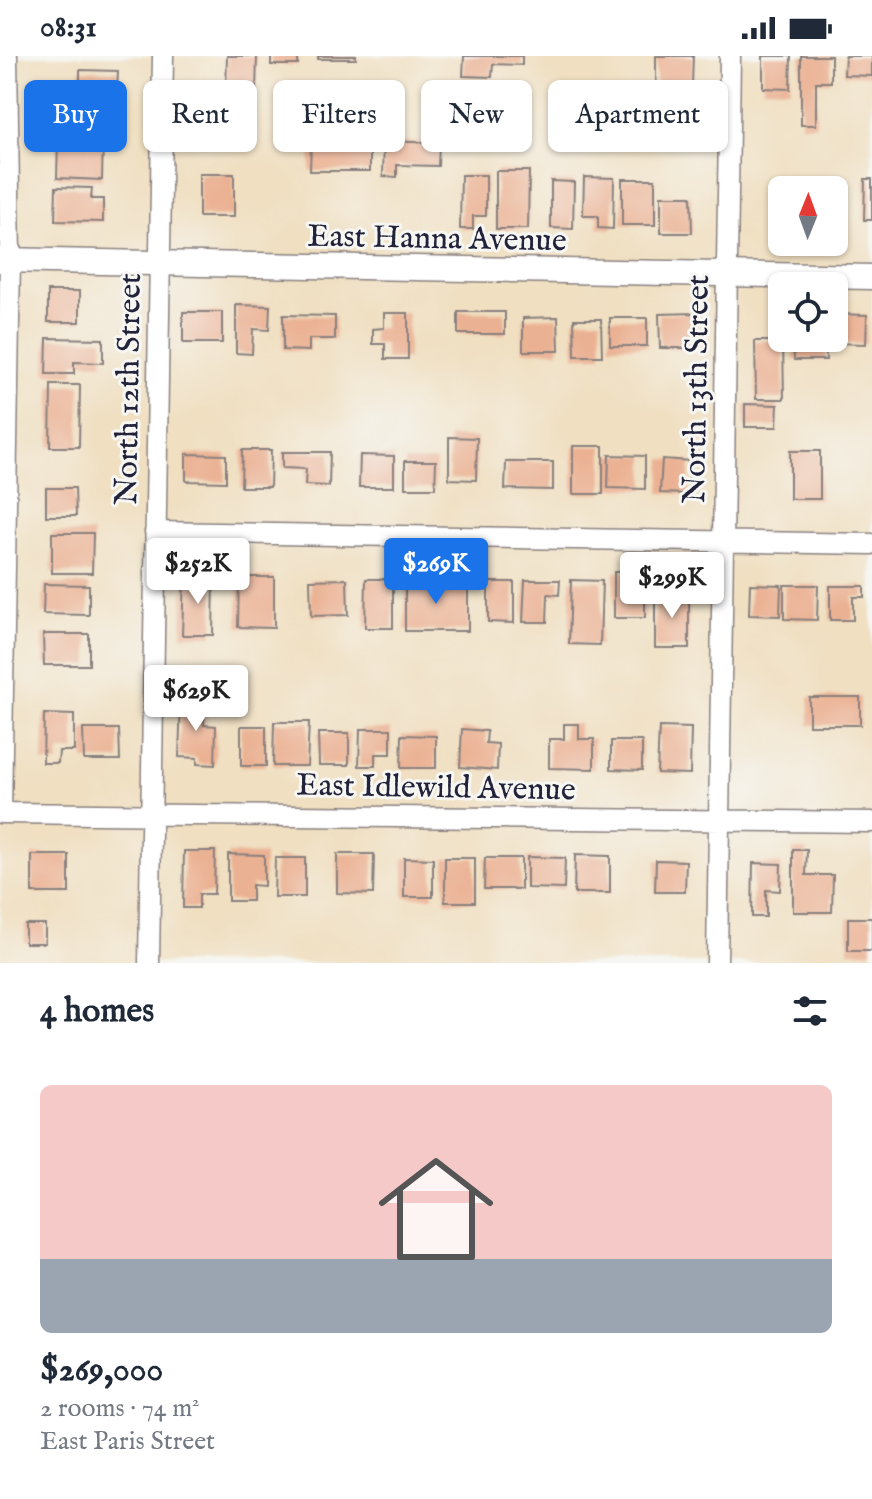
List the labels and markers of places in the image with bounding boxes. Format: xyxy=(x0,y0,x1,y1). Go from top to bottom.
pin: $252K xyxy=(142,538,254,606)
pin: $269K xyxy=(380,538,492,606)
pin: $299K xyxy=(616,552,728,620)
pin: $629K xyxy=(140,665,252,733)

